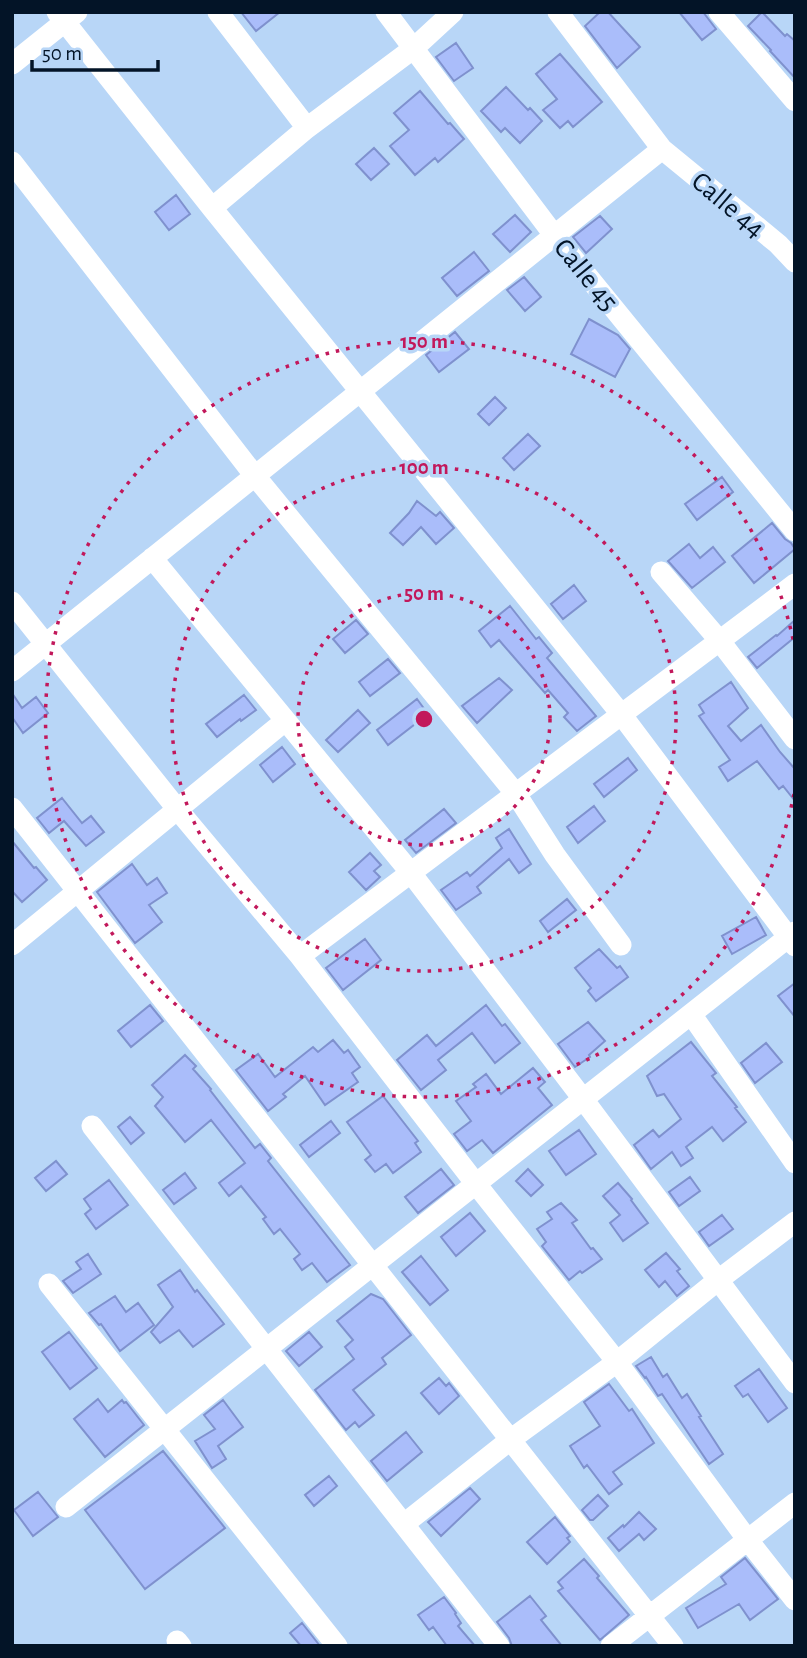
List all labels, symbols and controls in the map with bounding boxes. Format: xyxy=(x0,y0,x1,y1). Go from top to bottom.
scale bar xyxy=(32,28,158,72)
text: 50 m xyxy=(42,43,82,64)
street label: Calle 44 xyxy=(686,167,770,244)
street label: Calle 45 xyxy=(548,234,623,317)
text: 150 m xyxy=(400,331,448,352)
text: 100 m xyxy=(399,457,449,478)
text: 50 m xyxy=(404,583,444,604)
centre of rings xyxy=(412,707,436,731)

